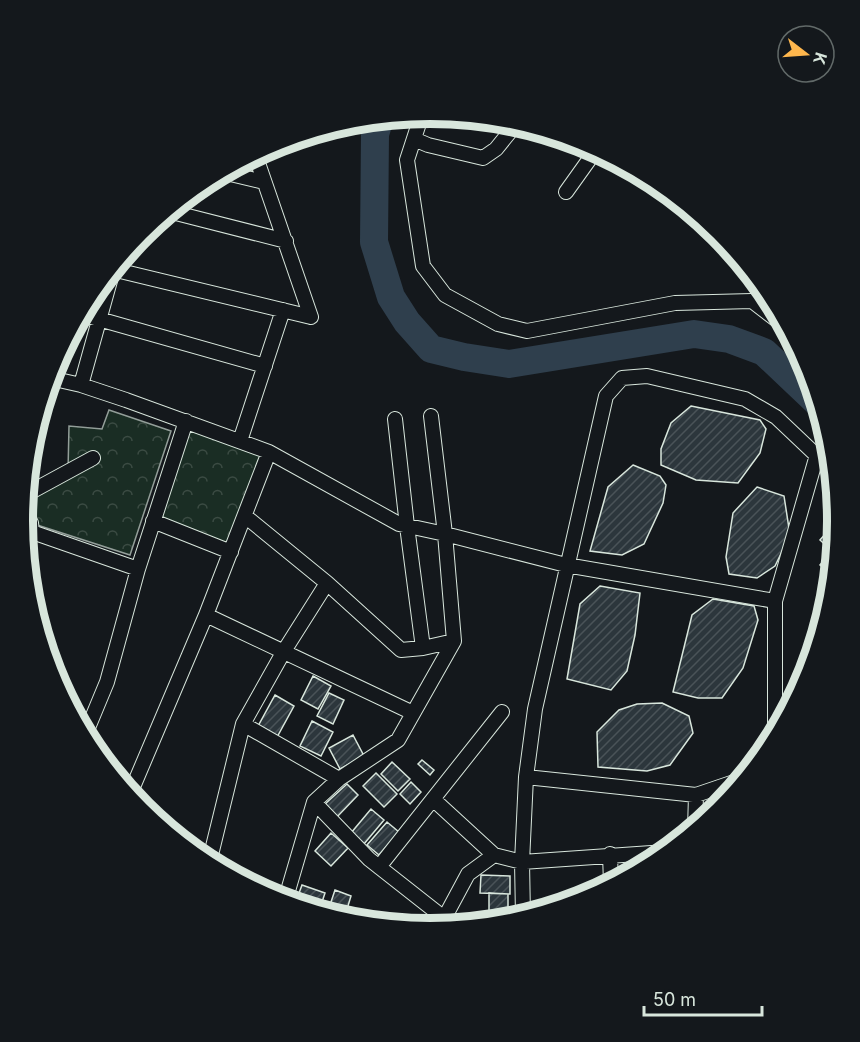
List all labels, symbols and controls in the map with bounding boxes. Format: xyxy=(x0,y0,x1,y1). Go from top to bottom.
north arrow xyxy=(776,24,836,84)
text: K xyxy=(809,50,832,67)
scale bar xyxy=(644,979,762,1017)
text: 50 m xyxy=(653,989,696,1010)

